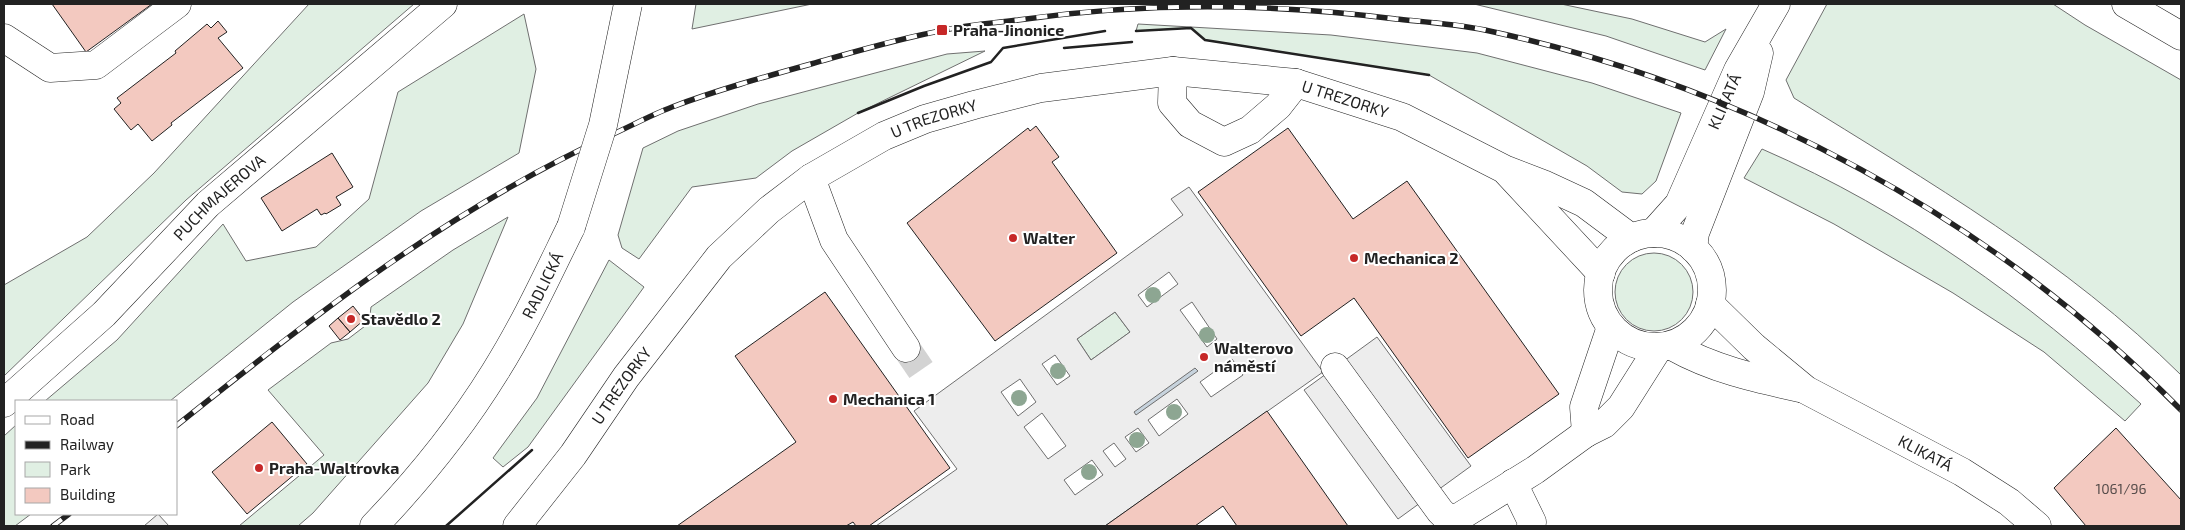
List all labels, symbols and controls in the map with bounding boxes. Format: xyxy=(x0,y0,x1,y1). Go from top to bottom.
place label: Praha-Jinonice xyxy=(953,20,1064,39)
marker: Praha-Jinonice xyxy=(935,23,949,37)
street label: KLIKATÁ xyxy=(1703,71,1744,132)
street label: U TREZORKY xyxy=(1300,75,1391,121)
street label: U TREZORKY xyxy=(887,95,979,141)
street label: PUCHMAJEROVA xyxy=(169,150,269,244)
place label: Walter xyxy=(1023,228,1075,247)
marker: Walter xyxy=(1007,232,1019,244)
place label: Mechanica 2 xyxy=(1364,248,1459,267)
street label: RADLICKÁ xyxy=(517,249,566,321)
marker: Mechanica 2 xyxy=(1348,252,1360,264)
place label: Stavědlo 2 xyxy=(361,309,441,328)
marker: Stavědlo 2 xyxy=(345,313,357,325)
place label: Walterovo náměstí xyxy=(1214,338,1294,375)
street label: U TREZORKY xyxy=(587,343,655,427)
marker: Walterovo náměstí xyxy=(1198,351,1210,363)
place label: Mechanica 1 xyxy=(843,389,935,408)
marker: Mechanica 1 xyxy=(827,393,839,405)
legend xyxy=(15,400,178,515)
text: Road xyxy=(60,410,95,428)
street label: KLIKATÁ xyxy=(1895,430,1956,474)
text: Railway xyxy=(60,435,114,453)
place label: Praha-Waltrovka xyxy=(269,458,399,477)
text: Park xyxy=(60,460,91,478)
marker: Praha-Waltrovka xyxy=(253,462,265,474)
house number: 1061/96 xyxy=(2096,480,2146,497)
text: Building xyxy=(60,485,116,503)

